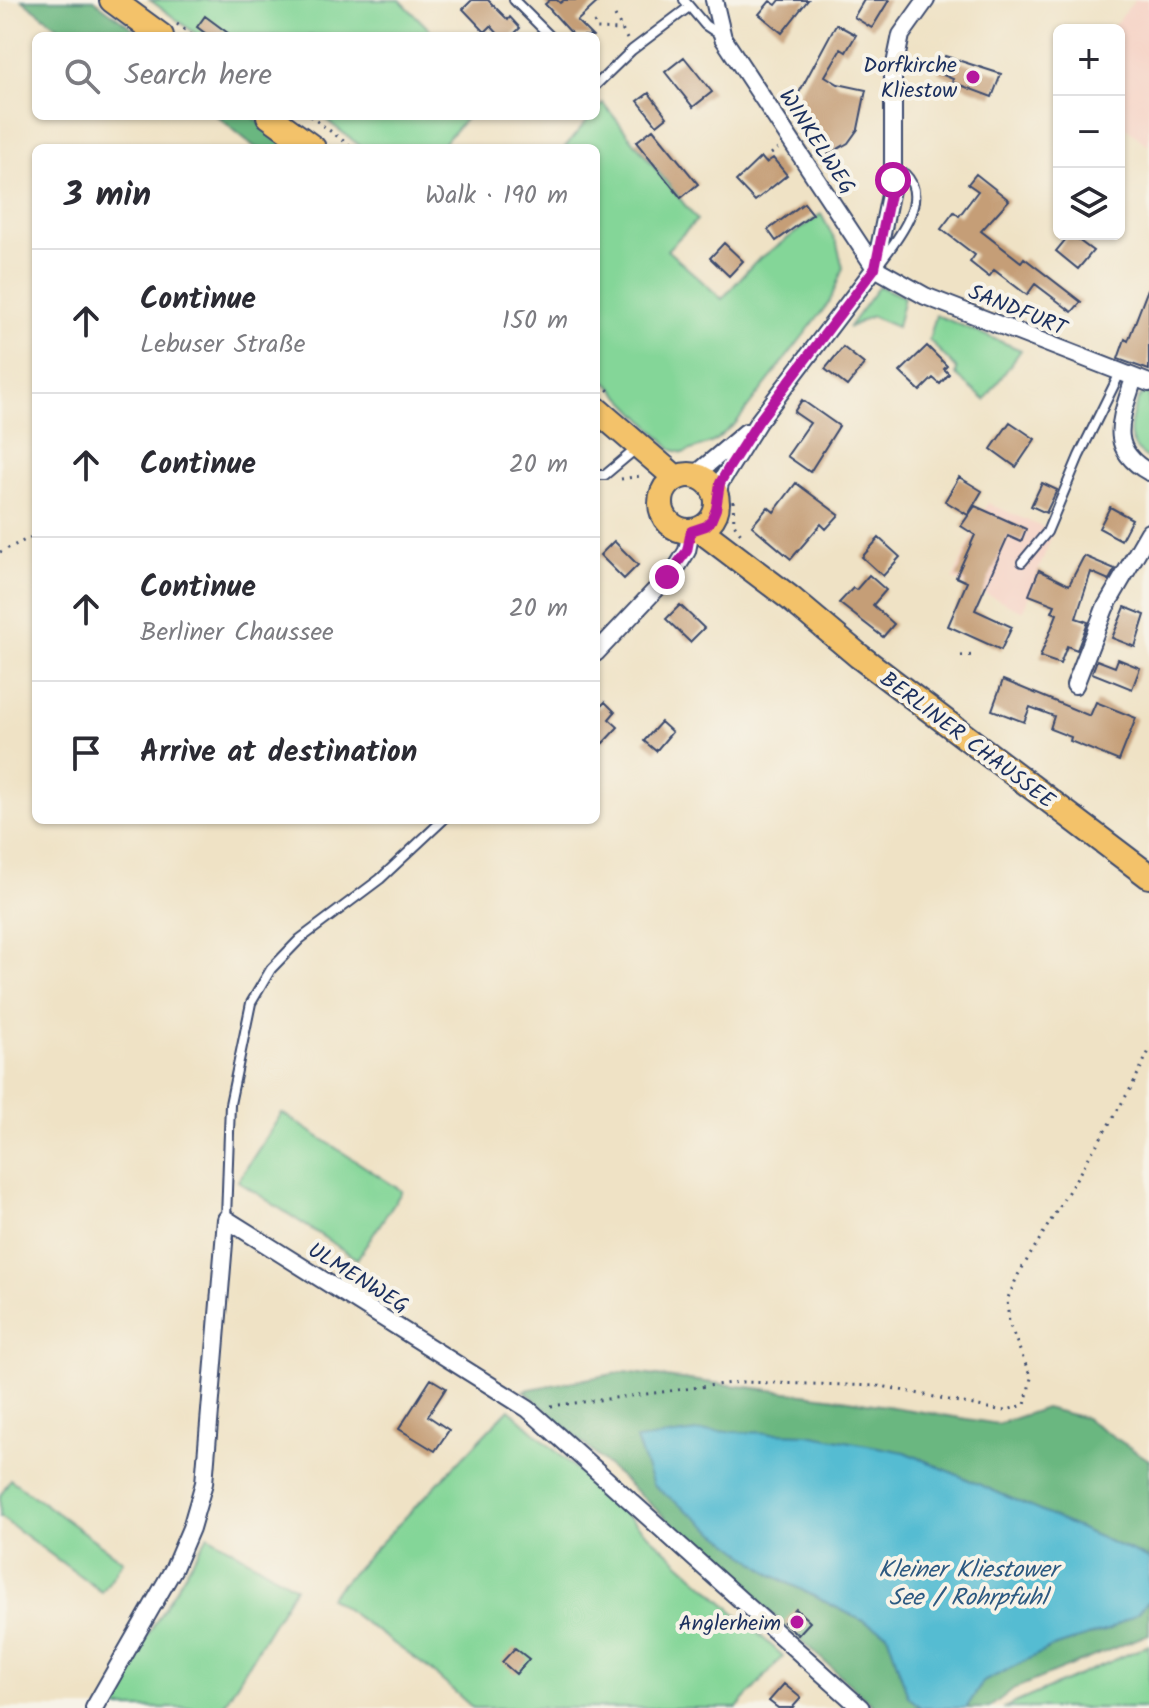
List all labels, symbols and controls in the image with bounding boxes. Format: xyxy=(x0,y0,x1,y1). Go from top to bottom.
map controls xyxy=(1053,24,1125,240)
button: + xyxy=(1053,24,1125,96)
search box xyxy=(32,32,600,120)
place label: Dorfkirche Kliestow xyxy=(863,49,957,109)
text: Search here xyxy=(124,52,272,100)
icon: search xyxy=(60,54,104,98)
marker: Dorfkirche Kliestow xyxy=(964,68,982,86)
street label: WINKELWEG xyxy=(768,82,863,202)
button: − xyxy=(1053,96,1125,168)
route start xyxy=(875,162,911,198)
button: layers xyxy=(1053,168,1125,240)
text: 3 min xyxy=(64,169,151,223)
text: Walk · 190 m xyxy=(425,175,568,217)
text: Continue xyxy=(140,276,256,324)
street label: SANDFURT xyxy=(963,276,1074,348)
icon: ahead xyxy=(64,299,108,343)
text: 150 m xyxy=(502,300,568,342)
text: Lebuser Straße xyxy=(140,324,305,366)
text: Continue xyxy=(140,441,256,489)
icon: ahead xyxy=(64,443,108,487)
text: 20 m xyxy=(509,444,568,486)
route end xyxy=(649,559,685,595)
text: Continue xyxy=(140,564,256,612)
icon: ahead xyxy=(64,587,108,631)
text: 20 m xyxy=(509,588,568,630)
text: Berliner Chaussee xyxy=(140,612,334,654)
street label: BERLINER CHAUSSEE xyxy=(871,663,1062,819)
text: Arrive at destination xyxy=(140,729,417,777)
icon: arrive xyxy=(64,731,108,775)
street label: ULMENWEG xyxy=(300,1234,415,1324)
water label: Kleiner Kliestower See / Rohrpfuhl xyxy=(878,1551,1063,1618)
place label: Anglerheim xyxy=(678,1607,781,1642)
marker: Anglerheim xyxy=(788,1613,806,1631)

